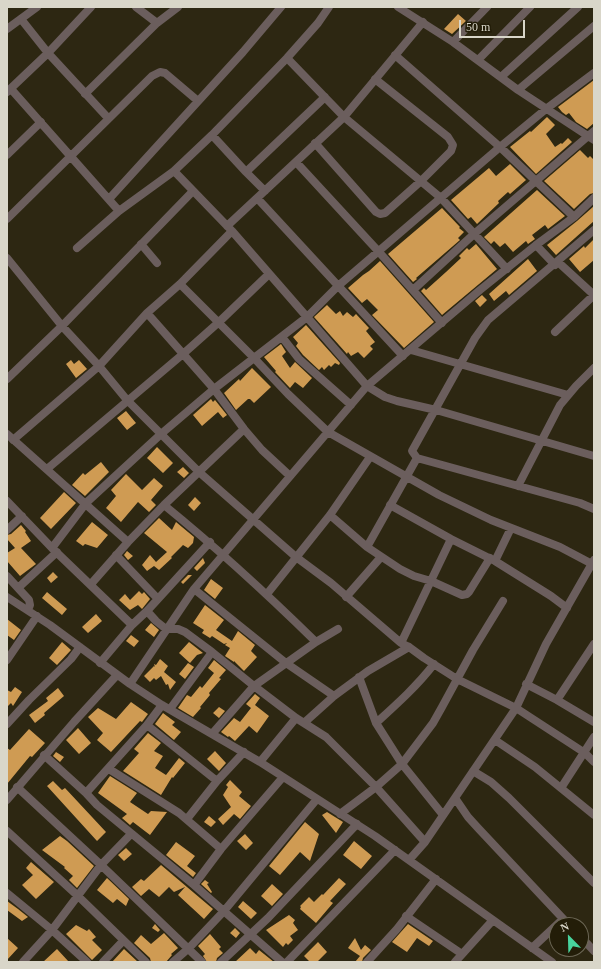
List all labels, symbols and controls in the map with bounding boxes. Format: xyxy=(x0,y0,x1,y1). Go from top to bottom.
scale bar xyxy=(461,12,527,38)
text: 50 m xyxy=(466,20,490,34)
north arrow xyxy=(549,917,589,957)
text: N xyxy=(559,920,571,934)

